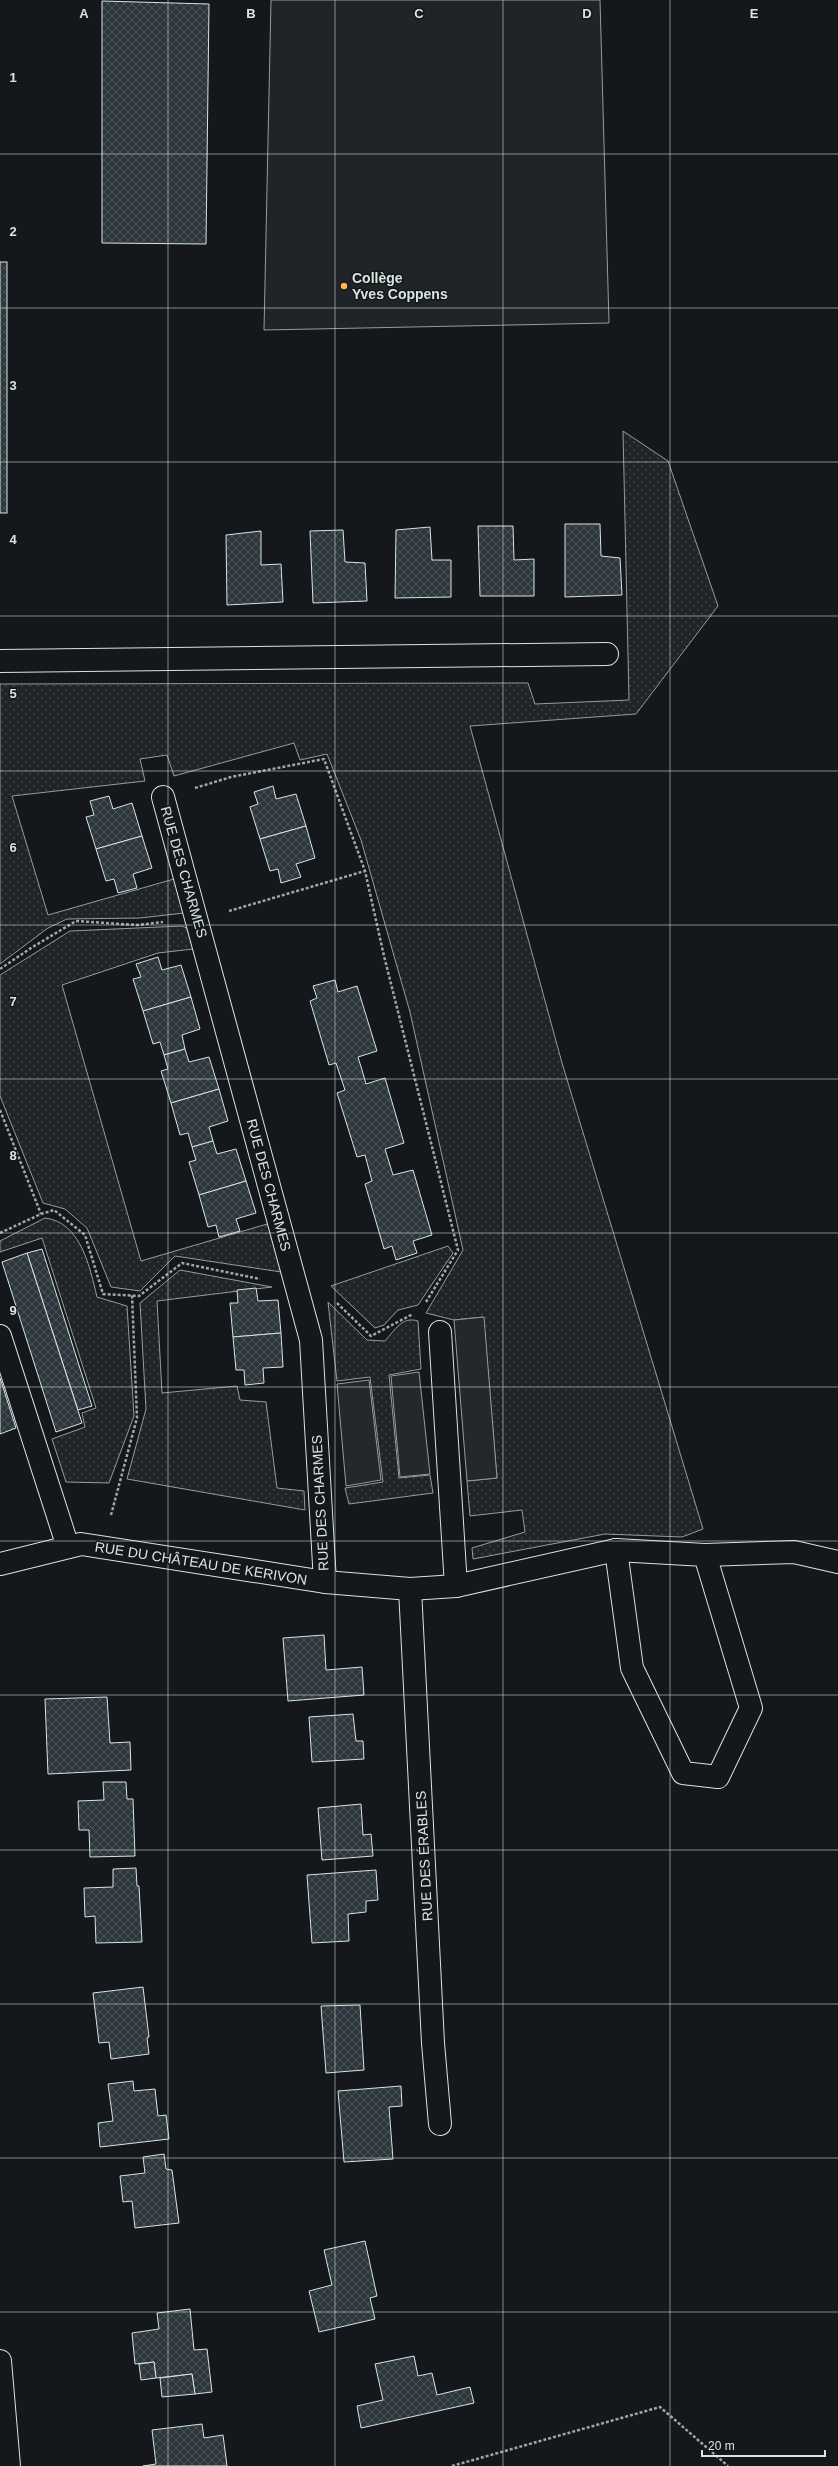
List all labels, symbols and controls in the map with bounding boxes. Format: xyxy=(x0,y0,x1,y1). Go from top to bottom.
text: A xyxy=(79,6,89,21)
text: B xyxy=(246,6,256,21)
text: C xyxy=(414,6,424,21)
text: D xyxy=(582,6,592,21)
text: E xyxy=(750,6,759,21)
text: 1 xyxy=(9,70,17,85)
text: 2 xyxy=(9,224,17,239)
place label: Collège Yves Coppens xyxy=(352,270,448,302)
marker: Collège Yves Coppens xyxy=(339,281,349,291)
text: 3 xyxy=(9,378,17,393)
text: 4 xyxy=(9,532,17,547)
text: 5 xyxy=(9,686,17,701)
street label: RUE DES CHARMES xyxy=(158,804,210,940)
text: 6 xyxy=(9,840,17,855)
text: 7 xyxy=(9,994,17,1009)
street label: RUE DES CHARMES xyxy=(244,1117,294,1253)
text: 8 xyxy=(9,1148,17,1163)
text: 9 xyxy=(9,1303,17,1318)
street label: RUE DES CHARMES xyxy=(308,1435,332,1571)
street label: RUE DU CHÂTEAU DE KERIVON xyxy=(94,1538,308,1588)
street label: RUE DES ÉRABLES xyxy=(413,1790,435,1922)
scale bar xyxy=(702,2432,825,2458)
text: 20 m xyxy=(708,2439,735,2453)

